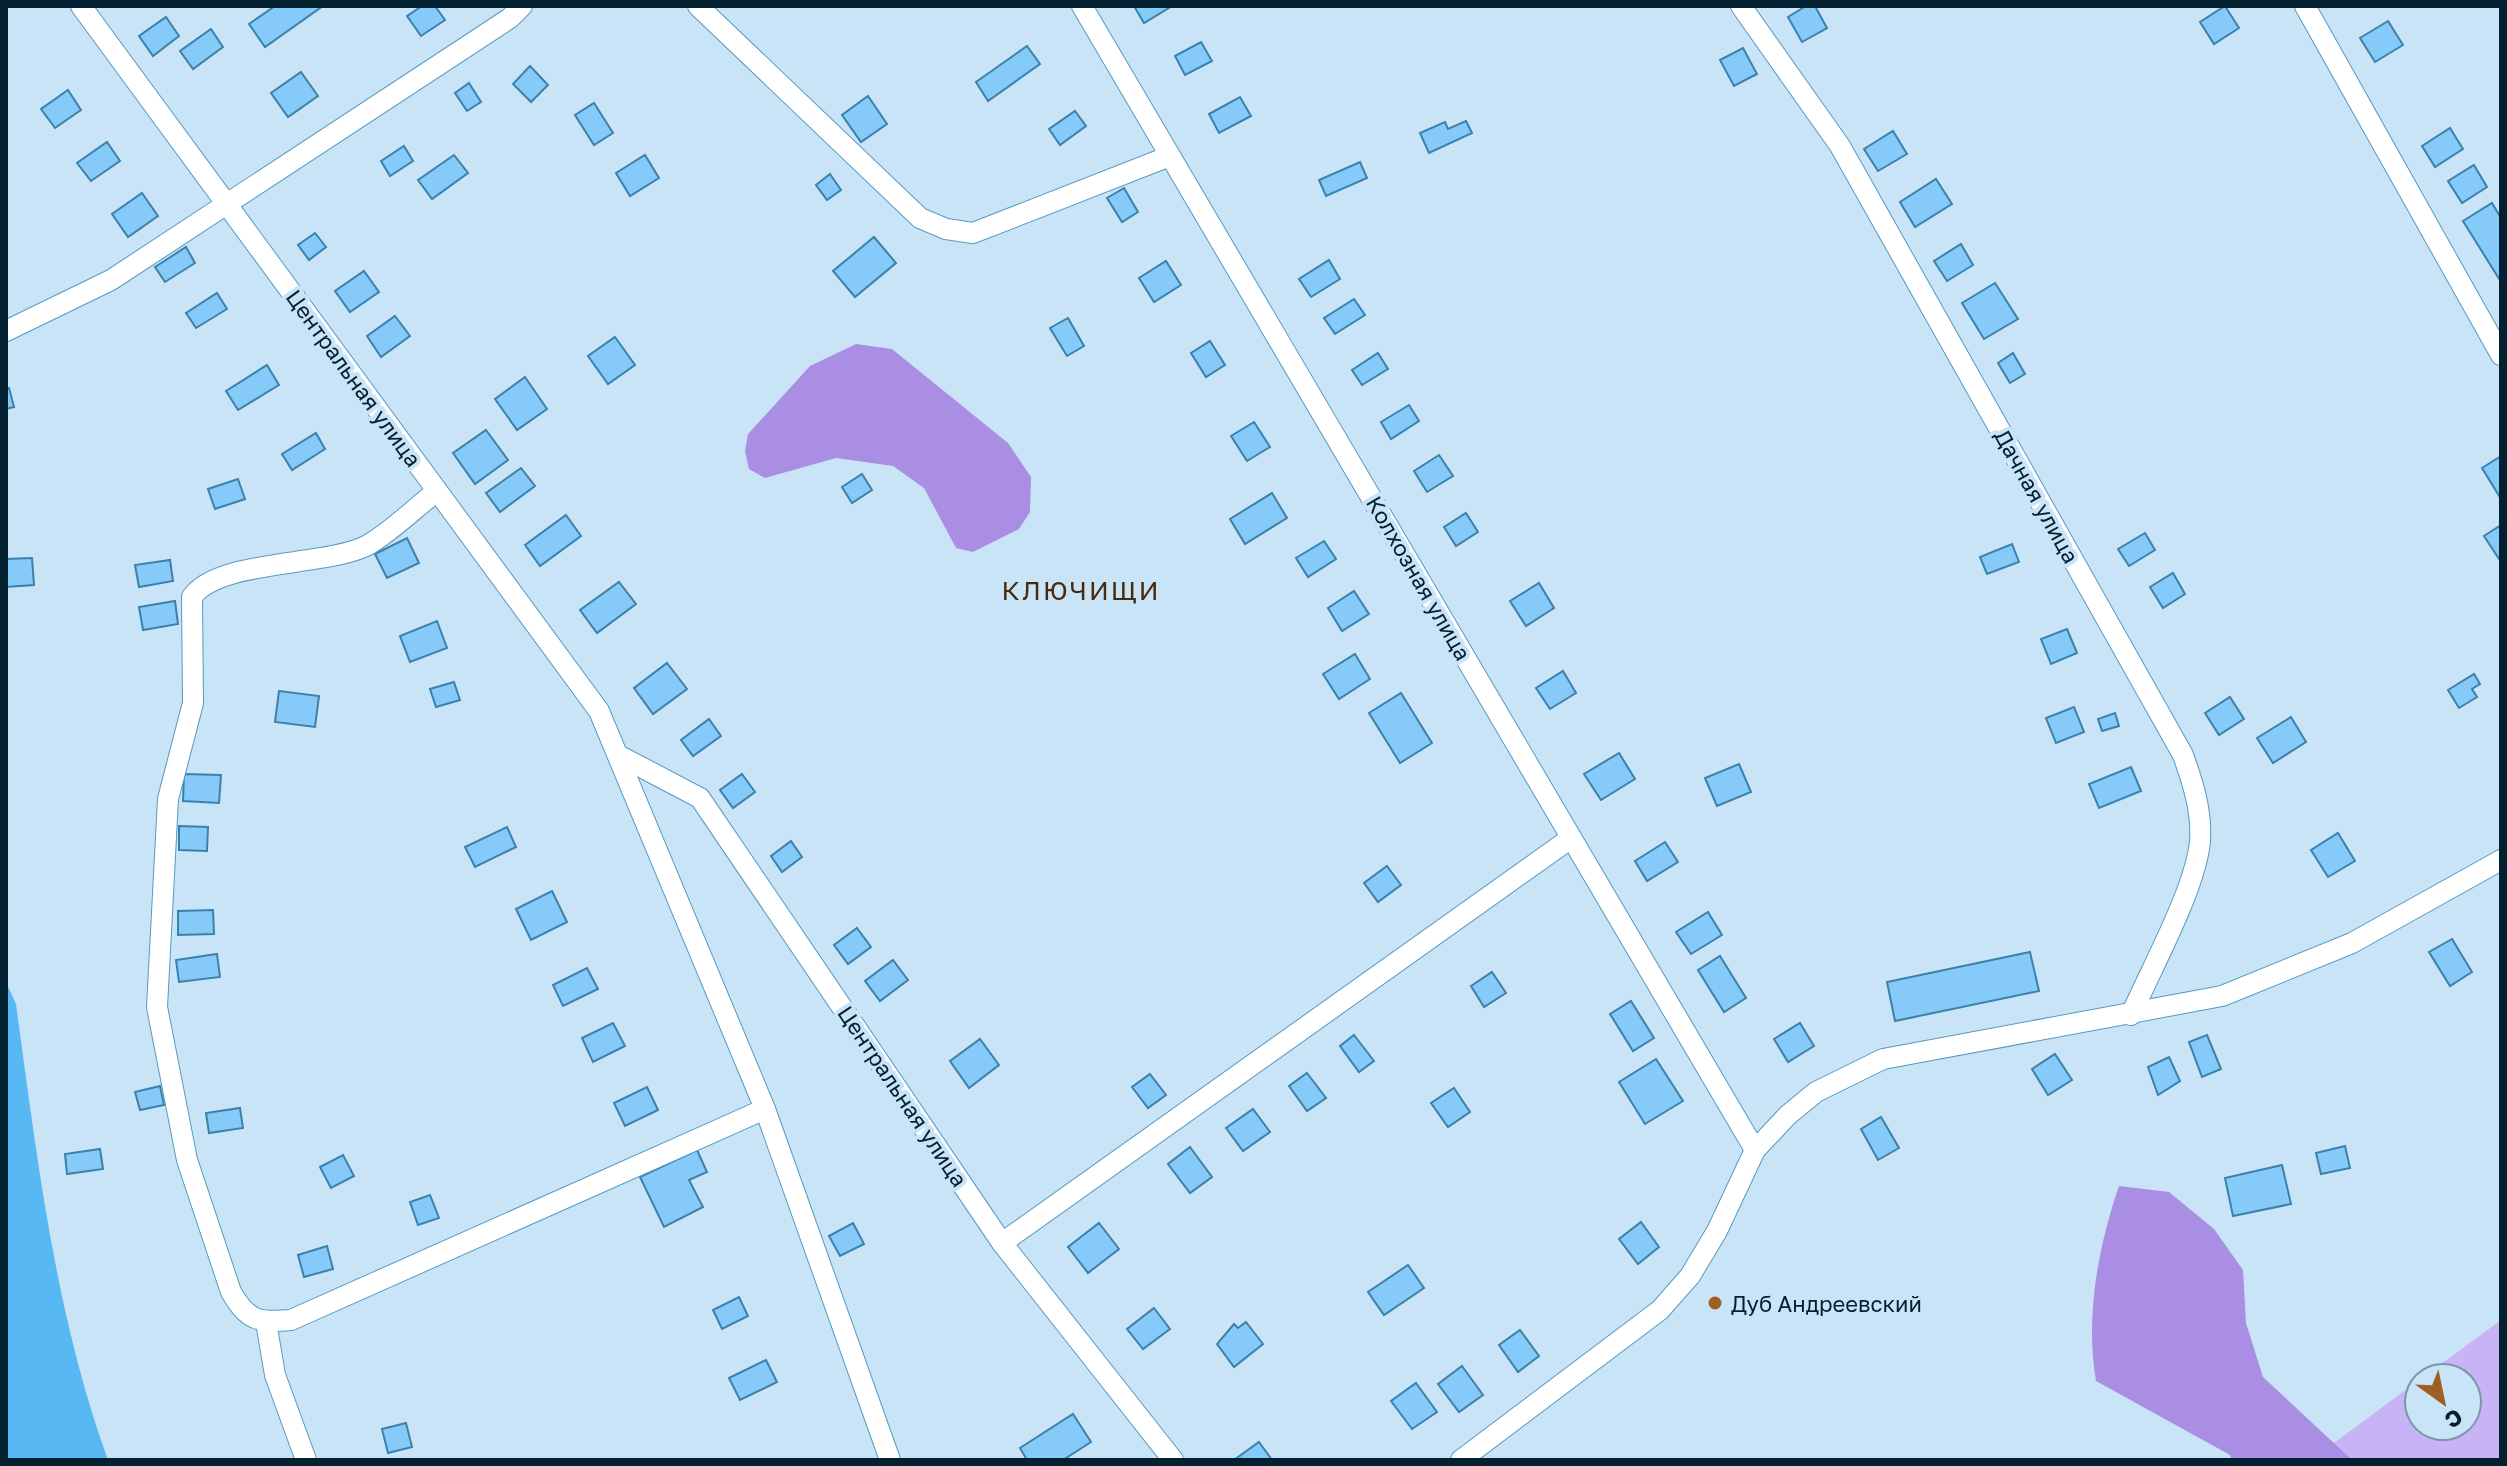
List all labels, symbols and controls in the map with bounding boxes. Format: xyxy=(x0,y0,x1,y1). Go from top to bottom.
street label: Центральная улица xyxy=(281,284,427,472)
street label: Дачная улица xyxy=(1989,424,2085,568)
street label: Колхозная улица xyxy=(1361,491,1477,665)
district label: КЛЮЧИЩИ xyxy=(1002,575,1160,606)
street label: Центральная улица xyxy=(832,1000,974,1192)
place label: Дуб Андреевский xyxy=(1731,1290,1922,1317)
marker: Дуб Андреевский xyxy=(1706,1294,1724,1312)
north arrow xyxy=(2403,1362,2483,1442)
text: С xyxy=(2440,1404,2468,1435)

